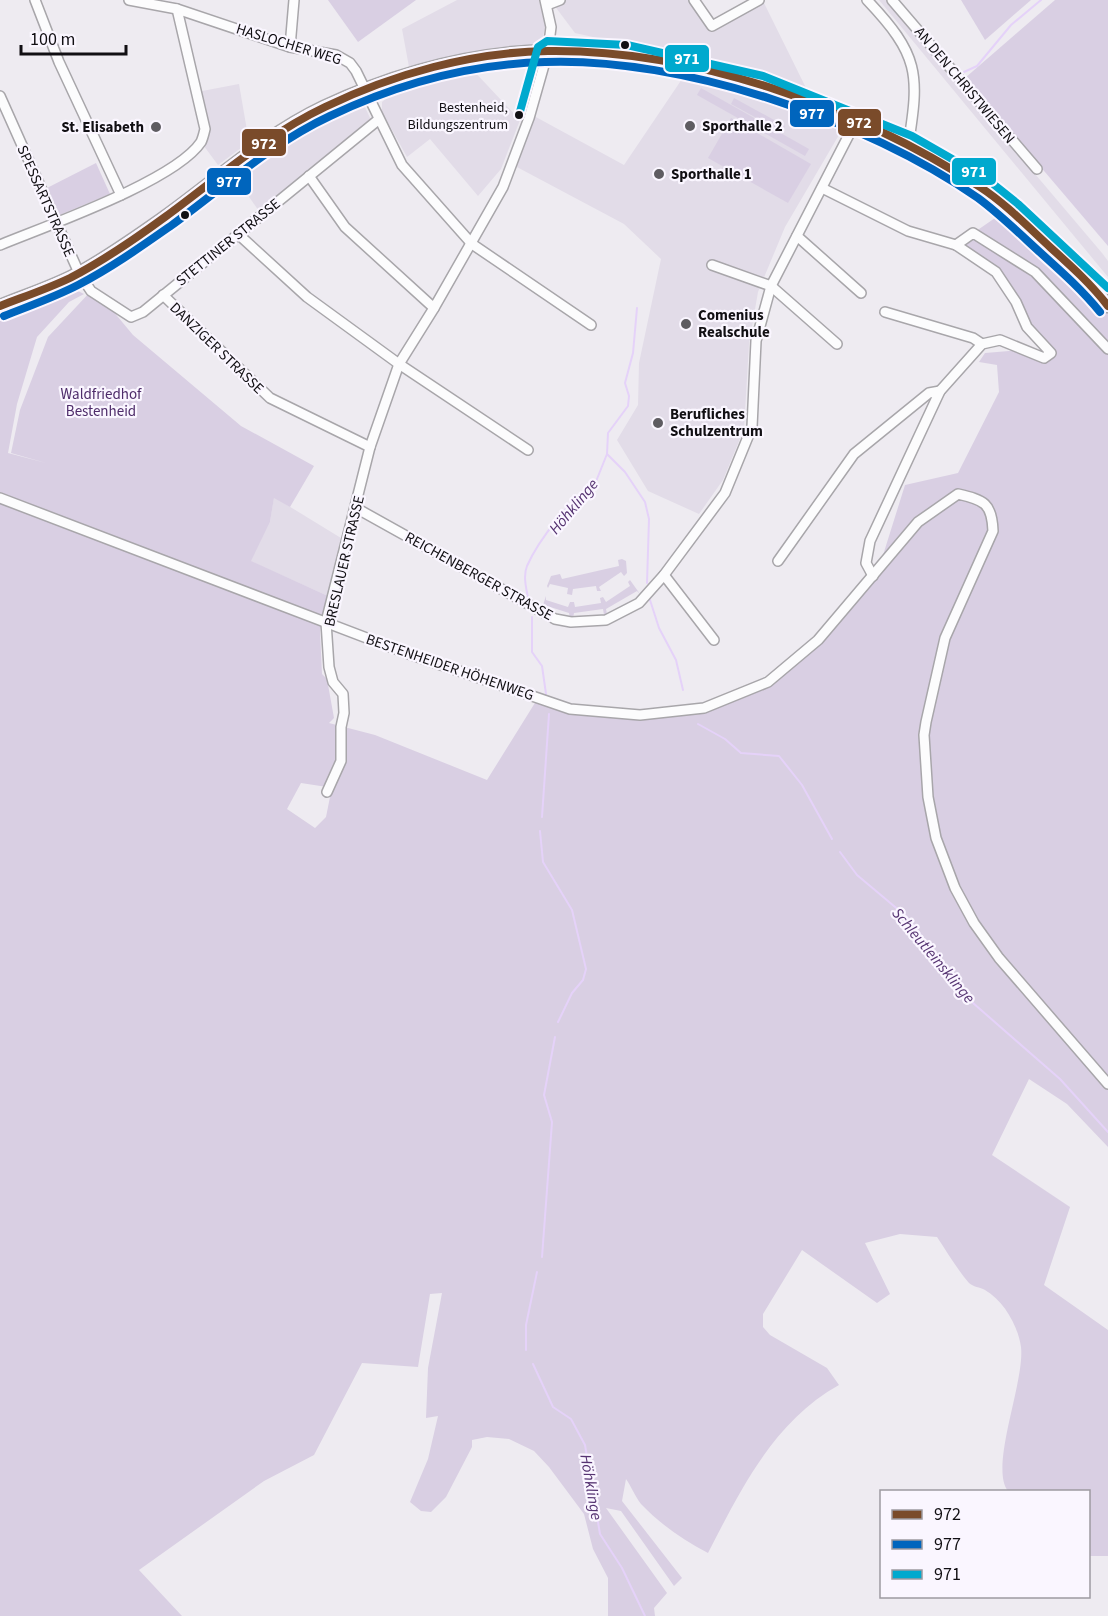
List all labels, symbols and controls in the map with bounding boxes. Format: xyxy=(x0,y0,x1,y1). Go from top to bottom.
scale bar xyxy=(21,18,126,56)
street label: HASLOCHER WEG xyxy=(233,18,344,71)
street label: AN DEN CHRISTWIESEN xyxy=(909,22,1020,148)
text: 100 m xyxy=(30,27,75,52)
unlabelled marker xyxy=(619,39,631,51)
line badge: 971 xyxy=(664,44,710,73)
text: 971 xyxy=(674,48,700,70)
place label: Bestenheid, Bildungszentrum xyxy=(408,98,508,135)
line badge: 977 xyxy=(789,99,835,128)
text: 977 xyxy=(799,103,825,125)
line badge: 972 xyxy=(837,108,882,137)
marker: Bestenheid, Bildungszentrum xyxy=(513,109,525,121)
text: 972 xyxy=(846,112,872,134)
place label: Sporthalle 2 xyxy=(702,116,783,137)
place label: St. Elisabeth xyxy=(61,117,144,138)
marker: Sporthalle 2 xyxy=(683,119,697,133)
marker: St. Elisabeth xyxy=(149,120,163,134)
line badge: 972 xyxy=(241,128,287,157)
text: 972 xyxy=(251,133,277,155)
street label: SPESSARTSTRASSE xyxy=(11,142,80,260)
line badge: 971 xyxy=(951,157,997,186)
text: 971 xyxy=(961,161,987,183)
place label: Sporthalle 1 xyxy=(671,164,752,185)
line badge: 977 xyxy=(206,167,252,196)
marker: Sporthalle 1 xyxy=(652,167,666,181)
text: 977 xyxy=(216,171,242,193)
street label: STETTINER STRASSE xyxy=(172,194,285,291)
unlabelled marker xyxy=(179,209,191,221)
street label: DANZIGER STRASSE xyxy=(165,298,269,399)
place label: Comenius Realschule xyxy=(698,305,770,343)
marker: Comenius Realschule xyxy=(679,317,693,331)
park label: Waldfriedhof Bestenheid xyxy=(61,384,142,422)
place label: Berufliches Schulzentrum xyxy=(670,404,763,442)
marker: Berufliches Schulzentrum xyxy=(651,416,665,430)
water label: Höhklinge xyxy=(544,474,604,539)
street label: BRESLAUER STRASSE xyxy=(319,494,370,629)
street label: REICHENBERGER STRASSE xyxy=(401,527,557,626)
street label: BESTENHEIDER HÖHENWEG xyxy=(363,629,537,706)
water label: Schleutleinsklinge xyxy=(887,903,980,1008)
water label: Höhklinge xyxy=(574,1453,608,1522)
legend xyxy=(880,1490,1090,1598)
text: 972 xyxy=(934,1502,961,1527)
text: 977 xyxy=(934,1532,961,1557)
text: 971 xyxy=(934,1562,961,1587)

